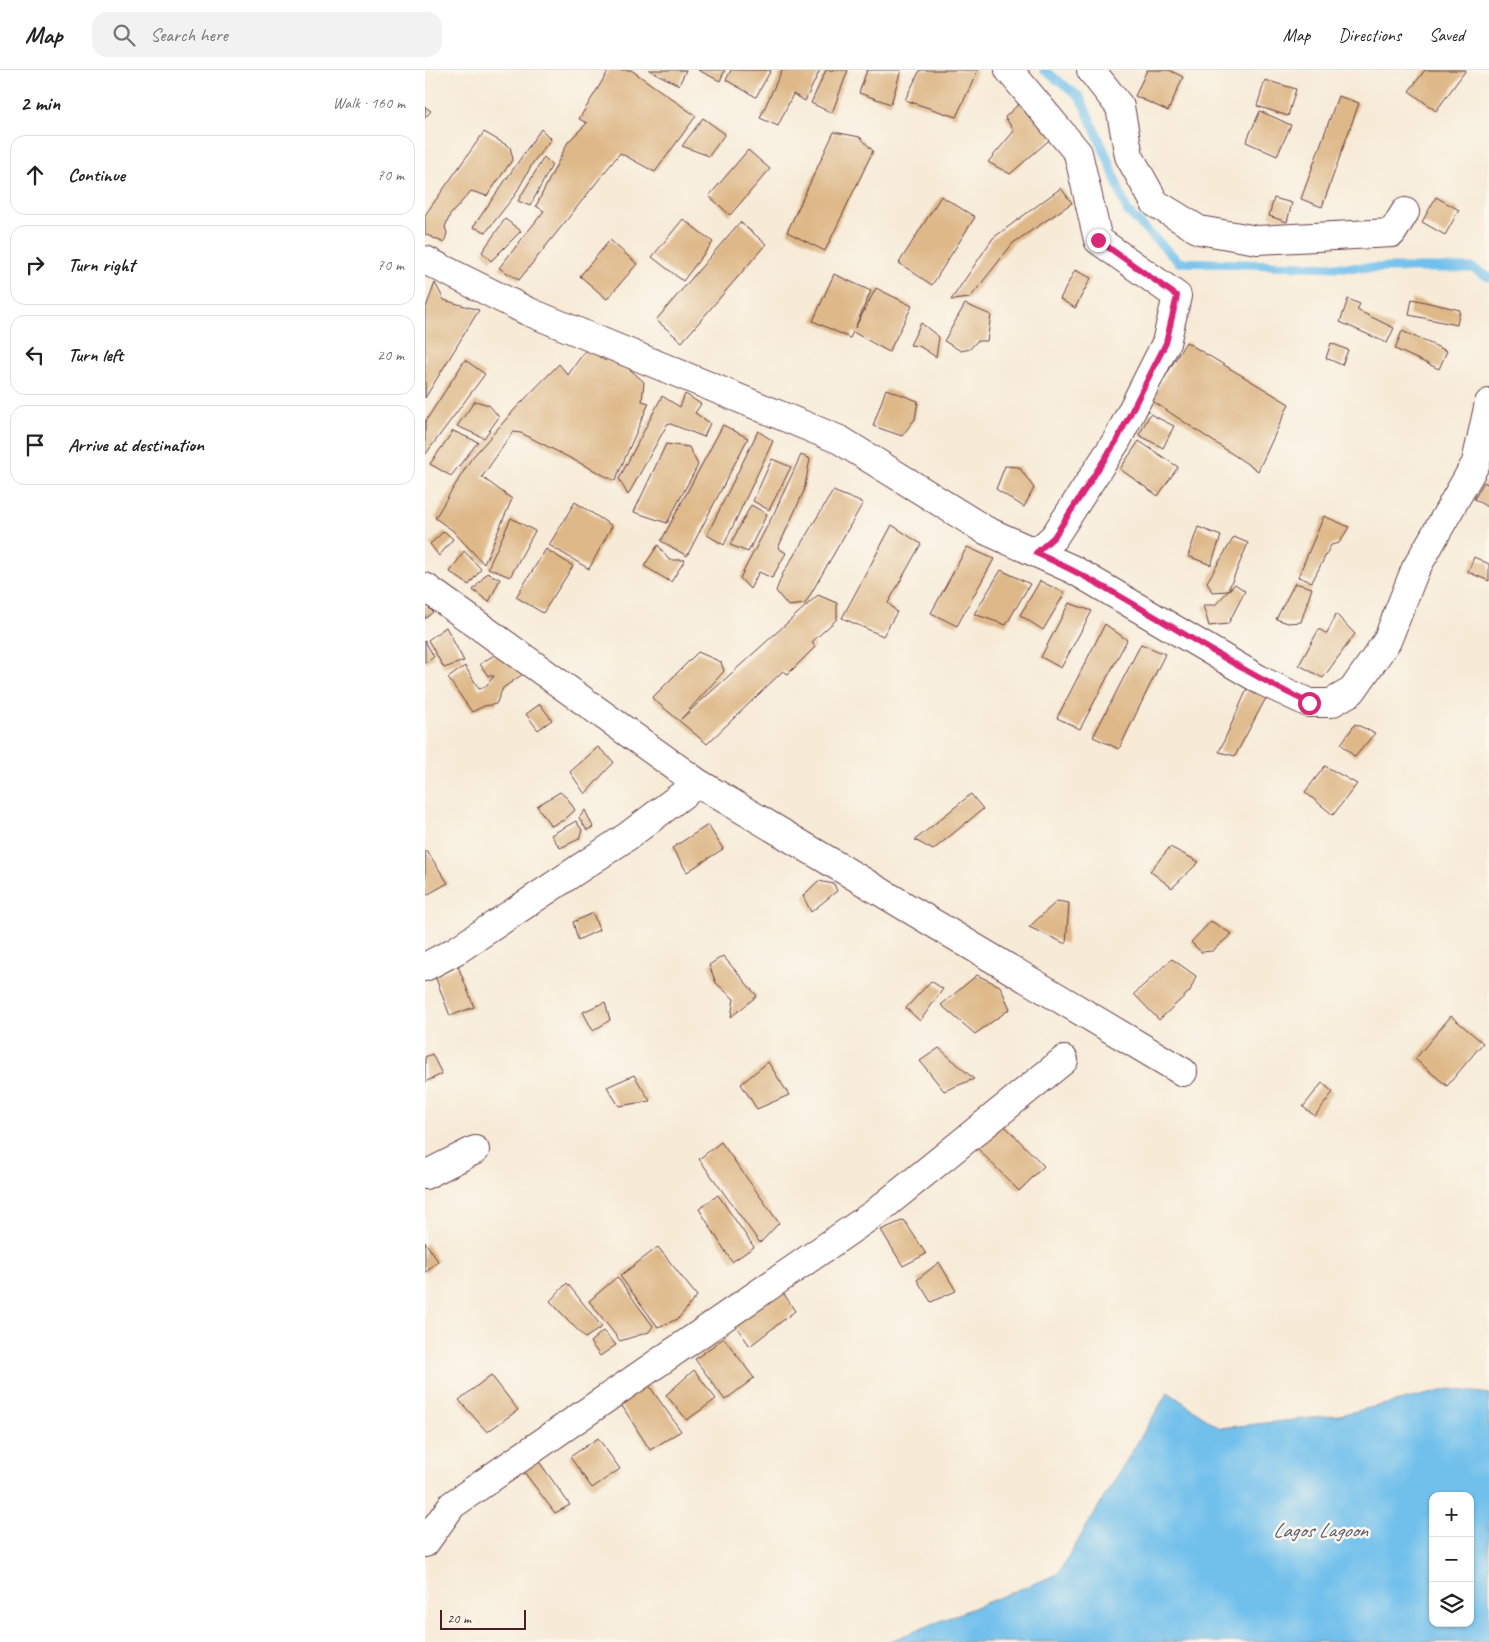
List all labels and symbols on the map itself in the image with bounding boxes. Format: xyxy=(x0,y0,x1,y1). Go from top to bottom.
route end xyxy=(1087,229,1110,252)
route start xyxy=(1298,692,1321,715)
water label: Lagos Lagoon xyxy=(1273,1517,1369,1543)
scale bar xyxy=(440,1607,526,1630)

